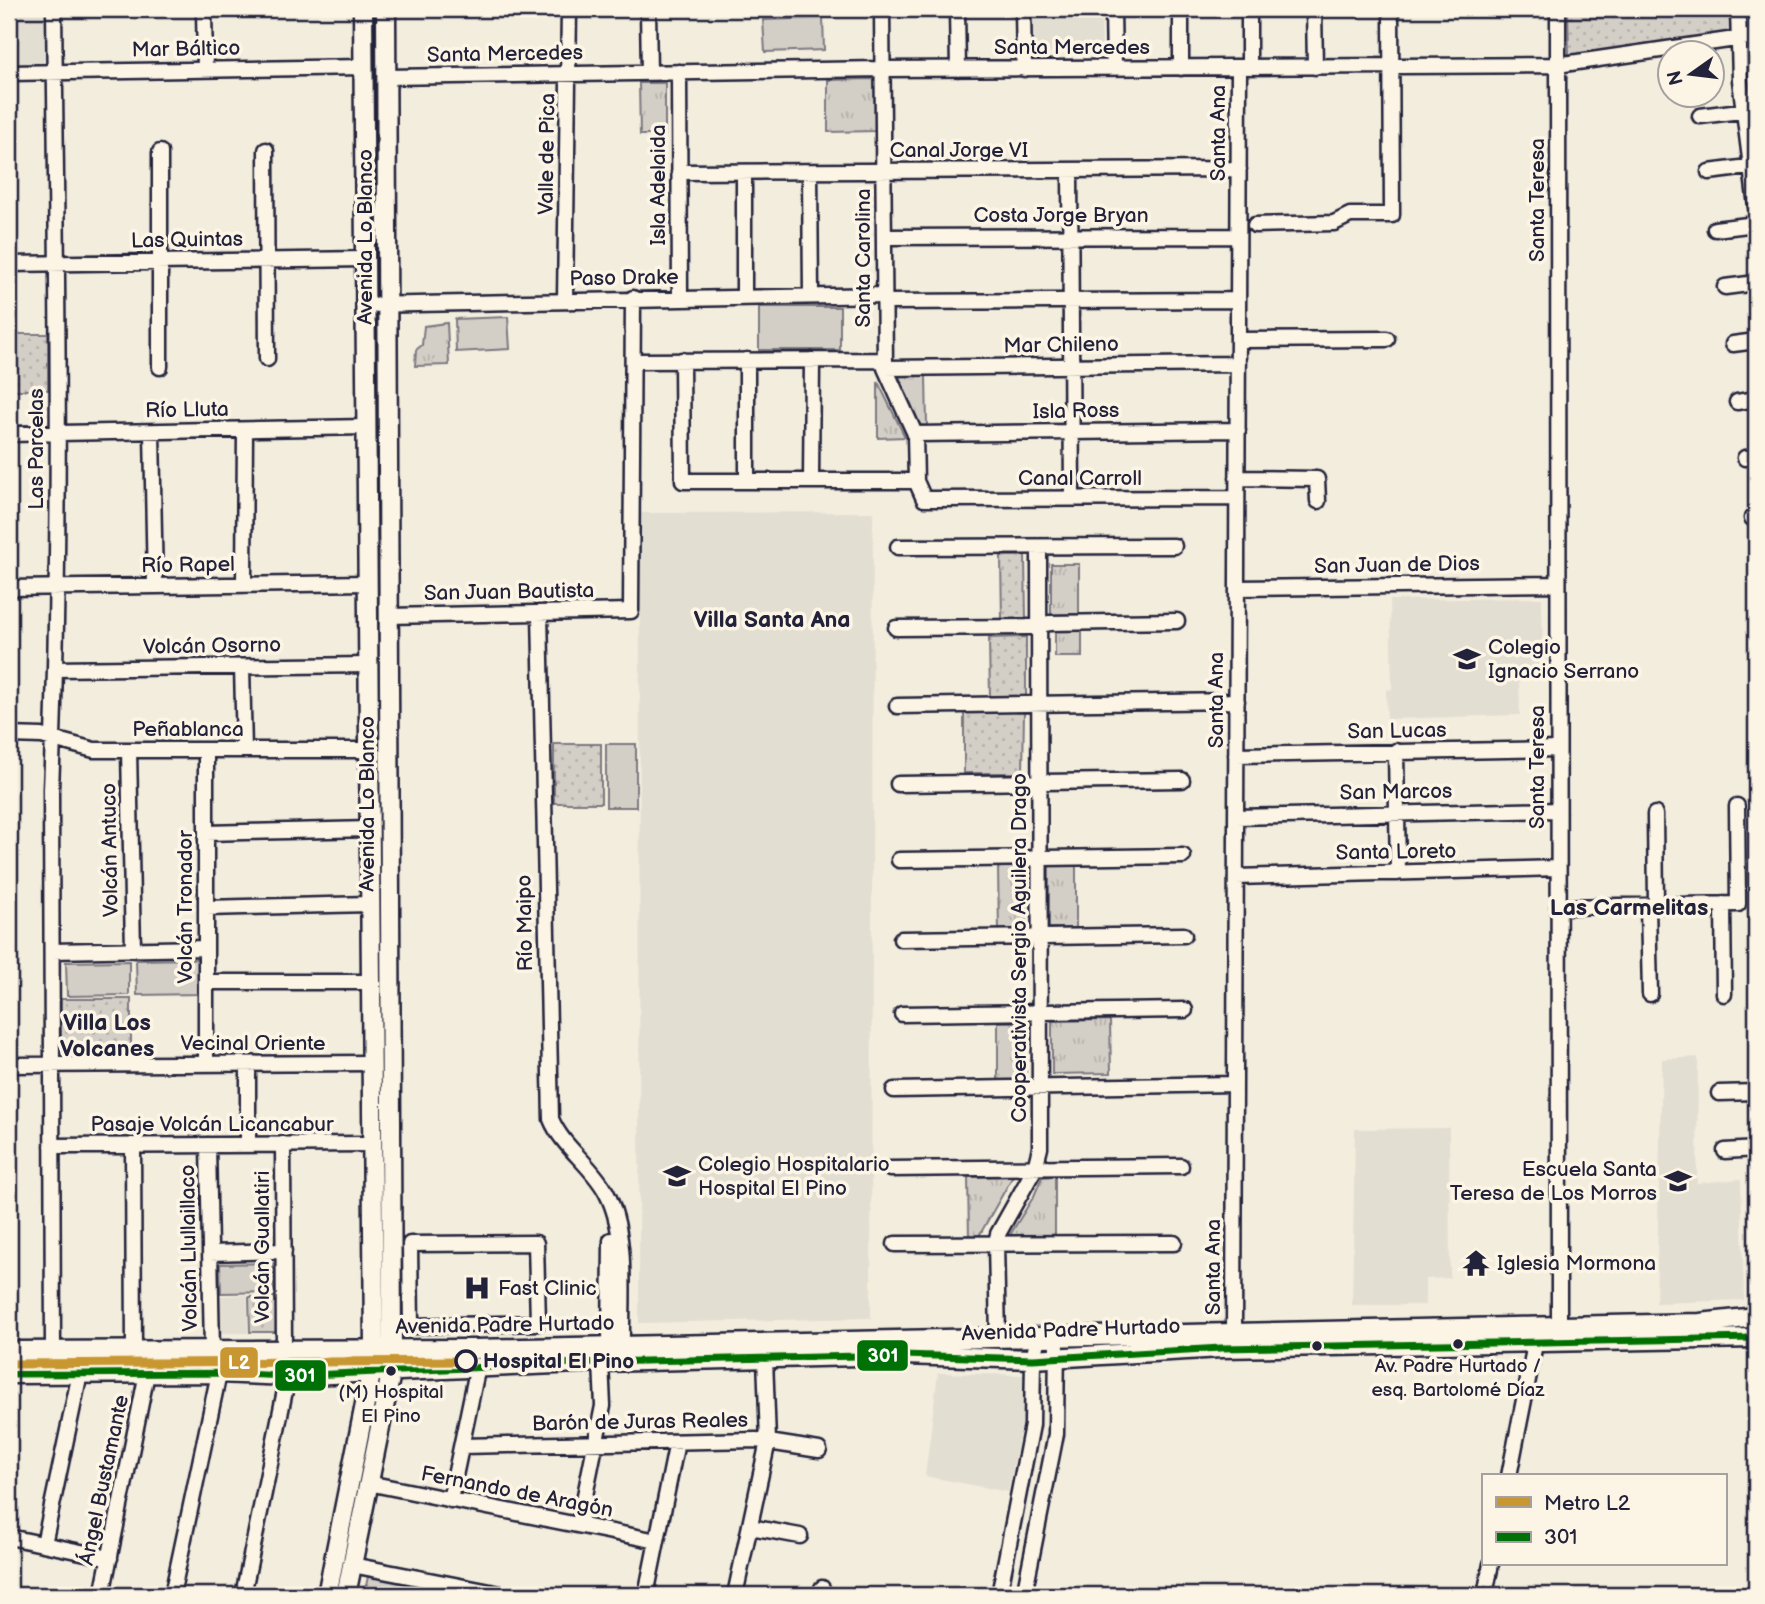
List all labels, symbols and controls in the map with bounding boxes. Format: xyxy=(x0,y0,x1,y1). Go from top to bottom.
street label: Santa Mercedes xyxy=(994,35,1150,60)
street label: Mar Báltico xyxy=(131,36,241,62)
north arrow xyxy=(1656,38,1726,108)
street label: Santa Mercedes xyxy=(427,40,583,68)
text: N xyxy=(1663,68,1689,87)
street label: Santa Ana xyxy=(1206,85,1231,181)
street label: Valle de Pica xyxy=(533,93,561,215)
street label: Isla Adelaida xyxy=(646,124,671,246)
street label: Canal Jorge VI xyxy=(890,138,1028,163)
street label: Santa Teresa xyxy=(1525,138,1550,262)
street label: Avenida Lo Blanco xyxy=(353,149,378,325)
street label: Santa Carolina xyxy=(851,188,876,328)
street label: Costa Jorge Bryan xyxy=(973,203,1149,228)
street label: Las Quintas xyxy=(131,227,243,253)
street label: Paso Drake xyxy=(569,265,679,291)
street label: Mar Chileno xyxy=(1003,331,1119,359)
street label: Las Parcelas xyxy=(24,388,49,510)
street label: Río Lluta xyxy=(145,397,229,423)
street label: Isla Ross xyxy=(1032,398,1120,424)
street label: Canal Carroll xyxy=(1018,466,1142,491)
street label: San Juan de Dios xyxy=(1314,551,1480,579)
street label: Río Rapel xyxy=(141,552,235,578)
street label: San Juan Bautista xyxy=(424,578,594,606)
district label: Villa Santa Ana xyxy=(694,606,850,634)
street label: Volcán Osorno xyxy=(143,632,281,660)
place label: Colegio Ignacio Serrano xyxy=(1488,635,1639,684)
school or university icon: Colegio Ignacio Serrano xyxy=(1452,644,1482,674)
street label: Santa Ana xyxy=(1204,652,1229,748)
street label: Santa Teresa xyxy=(1525,705,1550,829)
street label: Avenida Lo Blanco xyxy=(355,716,380,892)
street label: Peñablanca xyxy=(132,717,244,742)
street label: San Lucas xyxy=(1347,718,1447,744)
street label: Cooperativista Sergio Aguilera Drago xyxy=(1007,773,1032,1123)
street label: San Marcos xyxy=(1339,779,1453,805)
street label: Volcán Antuco xyxy=(96,783,124,917)
street label: Volcán Tronador xyxy=(173,830,198,984)
street label: Santa Loreto xyxy=(1336,838,1457,866)
street label: Río Maipo xyxy=(512,874,538,971)
district label: Las Carmelitas xyxy=(1550,894,1708,922)
district label: Villa Los Volcanes xyxy=(60,1009,154,1063)
street label: Vecinal Oriente xyxy=(180,1031,326,1056)
street label: Pasaje Volcán Licancabur xyxy=(90,1112,334,1137)
place label: Colegio Hospitalario Hospital El Pino xyxy=(698,1152,890,1201)
place label: Escuela Santa Teresa de Los Morros xyxy=(1450,1157,1657,1206)
school or university icon: Colegio Hospitalario Hospital El Pino xyxy=(662,1161,692,1191)
street label: Volcán Llullaillaco xyxy=(175,1164,203,1332)
school or university icon: Escuela Santa Teresa de Los Morros xyxy=(1663,1166,1693,1196)
street label: Volcán Guallatiri xyxy=(250,1171,275,1323)
street label: Santa Ana xyxy=(1201,1219,1226,1315)
temple icon: Iglesia Mormona xyxy=(1461,1248,1491,1278)
place label: Iglesia Mormona xyxy=(1497,1251,1656,1276)
hospital icon: Fast Clinic xyxy=(462,1273,492,1303)
place label: Fast Clinic xyxy=(498,1276,597,1301)
street label: Avenida Padre Hurtado xyxy=(395,1311,615,1339)
street label: Avenida Padre Hurtado xyxy=(961,1314,1181,1346)
marker: Av. Padre Hurtado / esq. Bartolomé Díaz xyxy=(1451,1337,1465,1351)
line badge: 301 xyxy=(856,1339,909,1372)
unlabelled marker xyxy=(1310,1339,1324,1353)
text: 301 xyxy=(868,1345,898,1368)
line badge: L2 xyxy=(219,1346,259,1379)
place label: Hospital El Pino xyxy=(483,1349,634,1374)
marker: Hospital El Pino xyxy=(455,1350,477,1372)
text: L2 xyxy=(228,1352,251,1375)
place label: Av. Padre Hurtado / esq. Bartolomé Díaz xyxy=(1372,1355,1545,1402)
line badge: 301 xyxy=(274,1359,327,1392)
marker: (M) Hospital El Pino xyxy=(384,1364,398,1378)
text: 301 xyxy=(285,1365,315,1388)
place label: (M) Hospital El Pino xyxy=(338,1381,444,1428)
street label: Ángel Bustamante xyxy=(74,1393,134,1567)
street label: Barón de Juras Reales xyxy=(532,1408,748,1436)
street label: Fernando de Aragón xyxy=(419,1461,615,1523)
legend xyxy=(1482,1474,1726,1566)
text: Metro L2 xyxy=(1544,1491,1631,1516)
text: 301 xyxy=(1544,1525,1577,1550)

